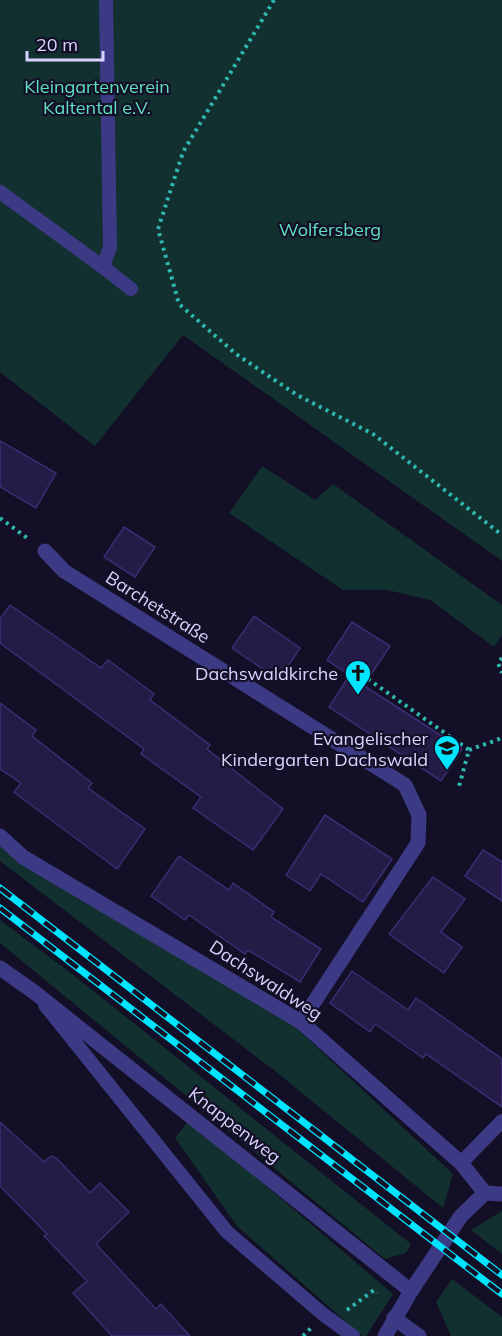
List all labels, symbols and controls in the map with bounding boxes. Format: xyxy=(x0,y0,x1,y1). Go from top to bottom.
scale bar xyxy=(27,24,104,62)
text: 20 m xyxy=(36,33,78,56)
park label: Kleingartenverein Kaltental e.V. xyxy=(24,75,170,119)
park label: Wolfersberg xyxy=(279,218,381,241)
street label: Barchetstraße xyxy=(102,566,214,648)
church icon: Dachswaldkirche xyxy=(343,658,373,696)
place label: Dachswaldkirche xyxy=(195,662,338,685)
place label: Evangelischer Kindergarten Dachswald xyxy=(221,727,428,771)
school or university icon: Evangelischer Kindergarten Dachswald xyxy=(432,733,462,771)
street label: Dachswaldweg xyxy=(205,935,327,1025)
street label: Knappenweg xyxy=(184,1082,286,1168)

